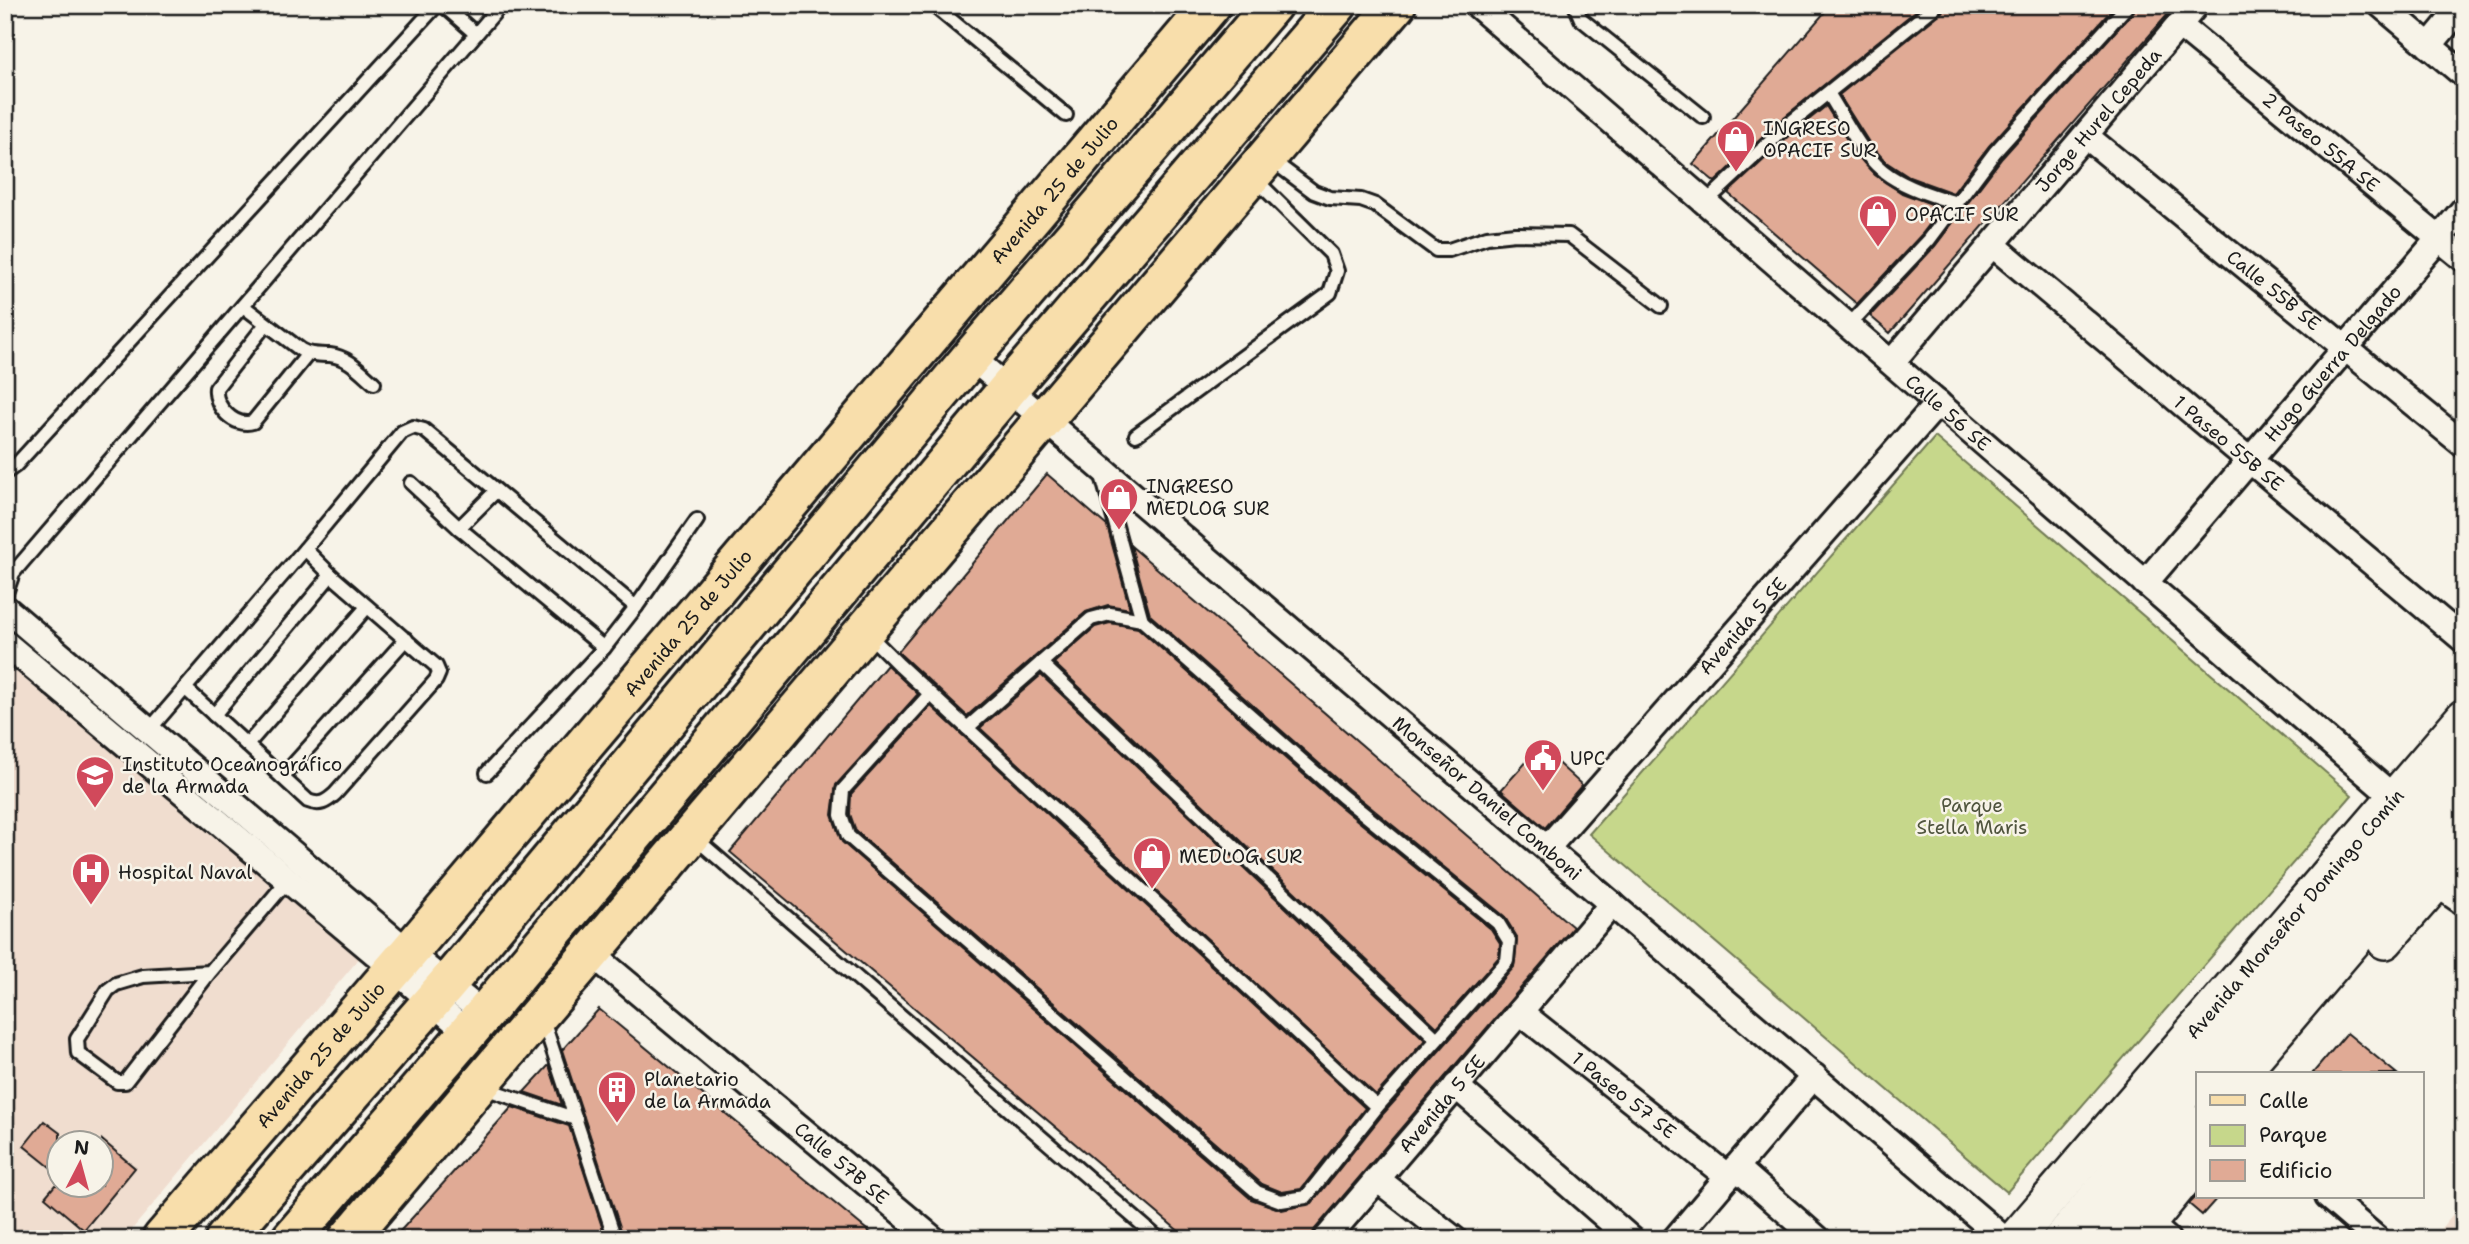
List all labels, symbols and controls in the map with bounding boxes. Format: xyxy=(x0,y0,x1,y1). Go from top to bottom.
street label: Jorge Hurel Cepeda xyxy=(2030,43,2167,198)
street label: 2 Paseo 55A SE xyxy=(2257,87,2385,198)
street label: Avenida 25 de Julio xyxy=(985,112,1124,269)
place label: INGRESO OPACIF SUR xyxy=(1763,116,1877,163)
shop icon: INGRESO OPACIF SUR xyxy=(1715,118,1757,173)
shop icon: OPACIF SUR xyxy=(1857,193,1899,248)
place label: OPACIF SUR xyxy=(1905,202,2019,227)
street label: Calle 55B SE xyxy=(2222,244,2326,336)
street label: Hugo Guerra Delgado xyxy=(2259,280,2407,447)
street label: Calle 56 SE xyxy=(1900,369,1996,457)
street label: 1 Paseo 55B SE xyxy=(2168,390,2289,497)
place label: INGRESO MEDLOG SUR xyxy=(1146,474,1269,521)
shop icon: INGRESO MEDLOG SUR xyxy=(1098,476,1140,531)
street label: Avenida 25 de Julio xyxy=(619,544,758,702)
street label: Avenida 5 SE xyxy=(1693,572,1792,680)
street label: Monseñor Daniel Comboni xyxy=(1387,710,1587,886)
public building icon: UPC xyxy=(1522,737,1564,792)
place label: UPC xyxy=(1570,746,1605,771)
place label: Instituto Oceanográfico de la Armada xyxy=(122,752,342,799)
school or university icon: Instituto Oceanográfico de la Armada xyxy=(74,754,116,809)
street label: Avenida Monseñor Domingo Comín xyxy=(2181,784,2410,1044)
park label: Parque Stella Maris xyxy=(1917,793,2027,840)
shop icon: MEDLOG SUR xyxy=(1131,835,1173,890)
place label: MEDLOG SUR xyxy=(1179,844,1302,869)
hospital icon: Hospital Naval xyxy=(70,851,112,906)
place label: Hospital Naval xyxy=(118,860,253,885)
street label: Avenida 25 de Julio xyxy=(251,977,391,1134)
street label: 1 Paseo 57 SE xyxy=(1566,1046,1681,1144)
street label: Avenida 5 SE xyxy=(1393,1050,1491,1158)
place label: Planetario de la Armada xyxy=(644,1067,771,1114)
building icon: Planetario de la Armada xyxy=(596,1069,638,1124)
legend xyxy=(2196,1072,2424,1198)
text: Calle xyxy=(2259,1087,2309,1115)
street label: Calle 57B SE xyxy=(789,1116,894,1210)
text: Parque xyxy=(2259,1121,2328,1149)
north arrow xyxy=(46,1128,116,1198)
text: N xyxy=(73,1134,91,1161)
text: Edificio xyxy=(2259,1157,2332,1185)

